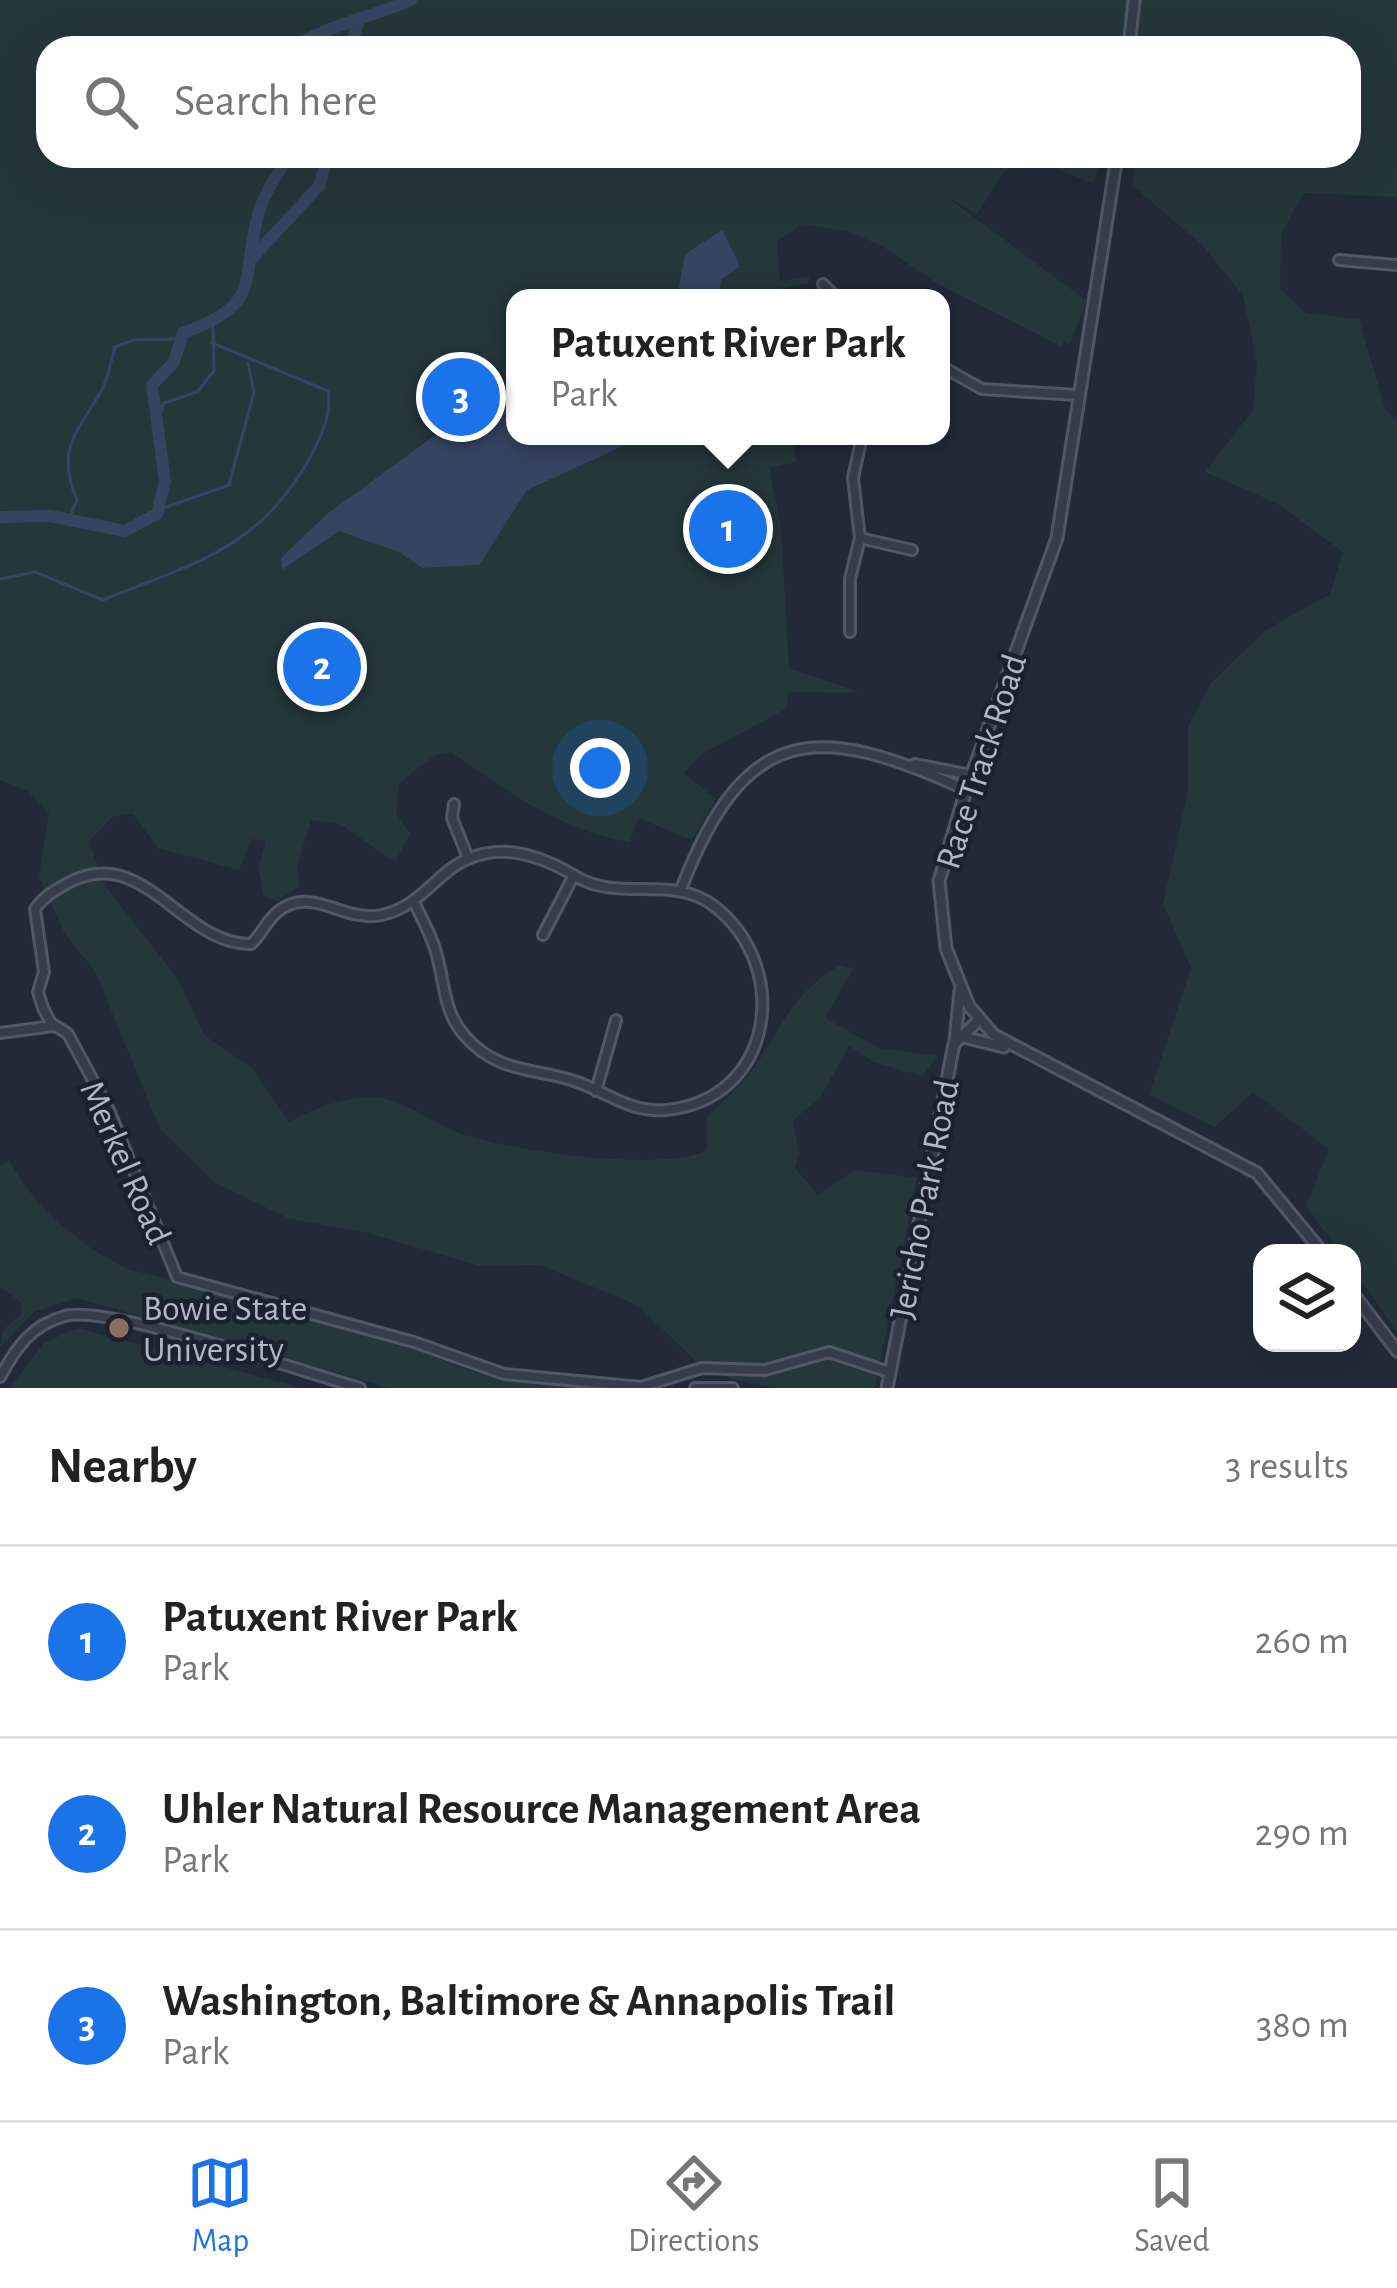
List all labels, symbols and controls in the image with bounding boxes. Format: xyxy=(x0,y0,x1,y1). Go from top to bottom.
search box xyxy=(36,36,1361,168)
icon: search xyxy=(78,69,144,135)
text: Search here xyxy=(174,79,377,124)
popup xyxy=(506,289,950,445)
text: Patuxent River Park xyxy=(550,321,906,366)
pin: 3 xyxy=(422,352,500,442)
text: Park xyxy=(550,375,618,414)
pin: 1 xyxy=(689,484,767,574)
pin: 2 xyxy=(283,622,361,712)
street label: Race Track Road xyxy=(930,650,1034,873)
your location xyxy=(570,738,630,798)
street label: Merkel Road xyxy=(73,1076,177,1250)
street label: Jericho Park Road xyxy=(884,1077,966,1322)
map controls xyxy=(1253,1244,1361,1352)
button: layers xyxy=(1253,1244,1361,1352)
place label: Bowie State University xyxy=(143,1291,307,1368)
marker: Bowie State University xyxy=(106,1315,132,1341)
text: Nearby xyxy=(48,1441,197,1492)
text: 3 results xyxy=(1225,1447,1349,1486)
text: Patuxent River Park xyxy=(162,1595,518,1640)
text: 1 xyxy=(80,1622,94,1661)
text: 260 m xyxy=(1255,1622,1349,1661)
text: Park xyxy=(162,1649,229,1688)
text: Uhler Natural Resource Management Area xyxy=(162,1787,921,1832)
text: 2 xyxy=(78,1814,96,1853)
text: 290 m xyxy=(1255,1814,1349,1853)
text: Park xyxy=(162,1841,229,1880)
text: Washington, Baltimore & Annapolis Trail xyxy=(162,1979,895,2024)
text: 3 xyxy=(79,2006,95,2045)
text: 380 m xyxy=(1256,2006,1349,2045)
text: Park xyxy=(162,2033,229,2072)
tab: Map xyxy=(187,2150,253,2262)
tab: Directions xyxy=(628,2150,759,2262)
tab: Saved xyxy=(1134,2150,1210,2262)

